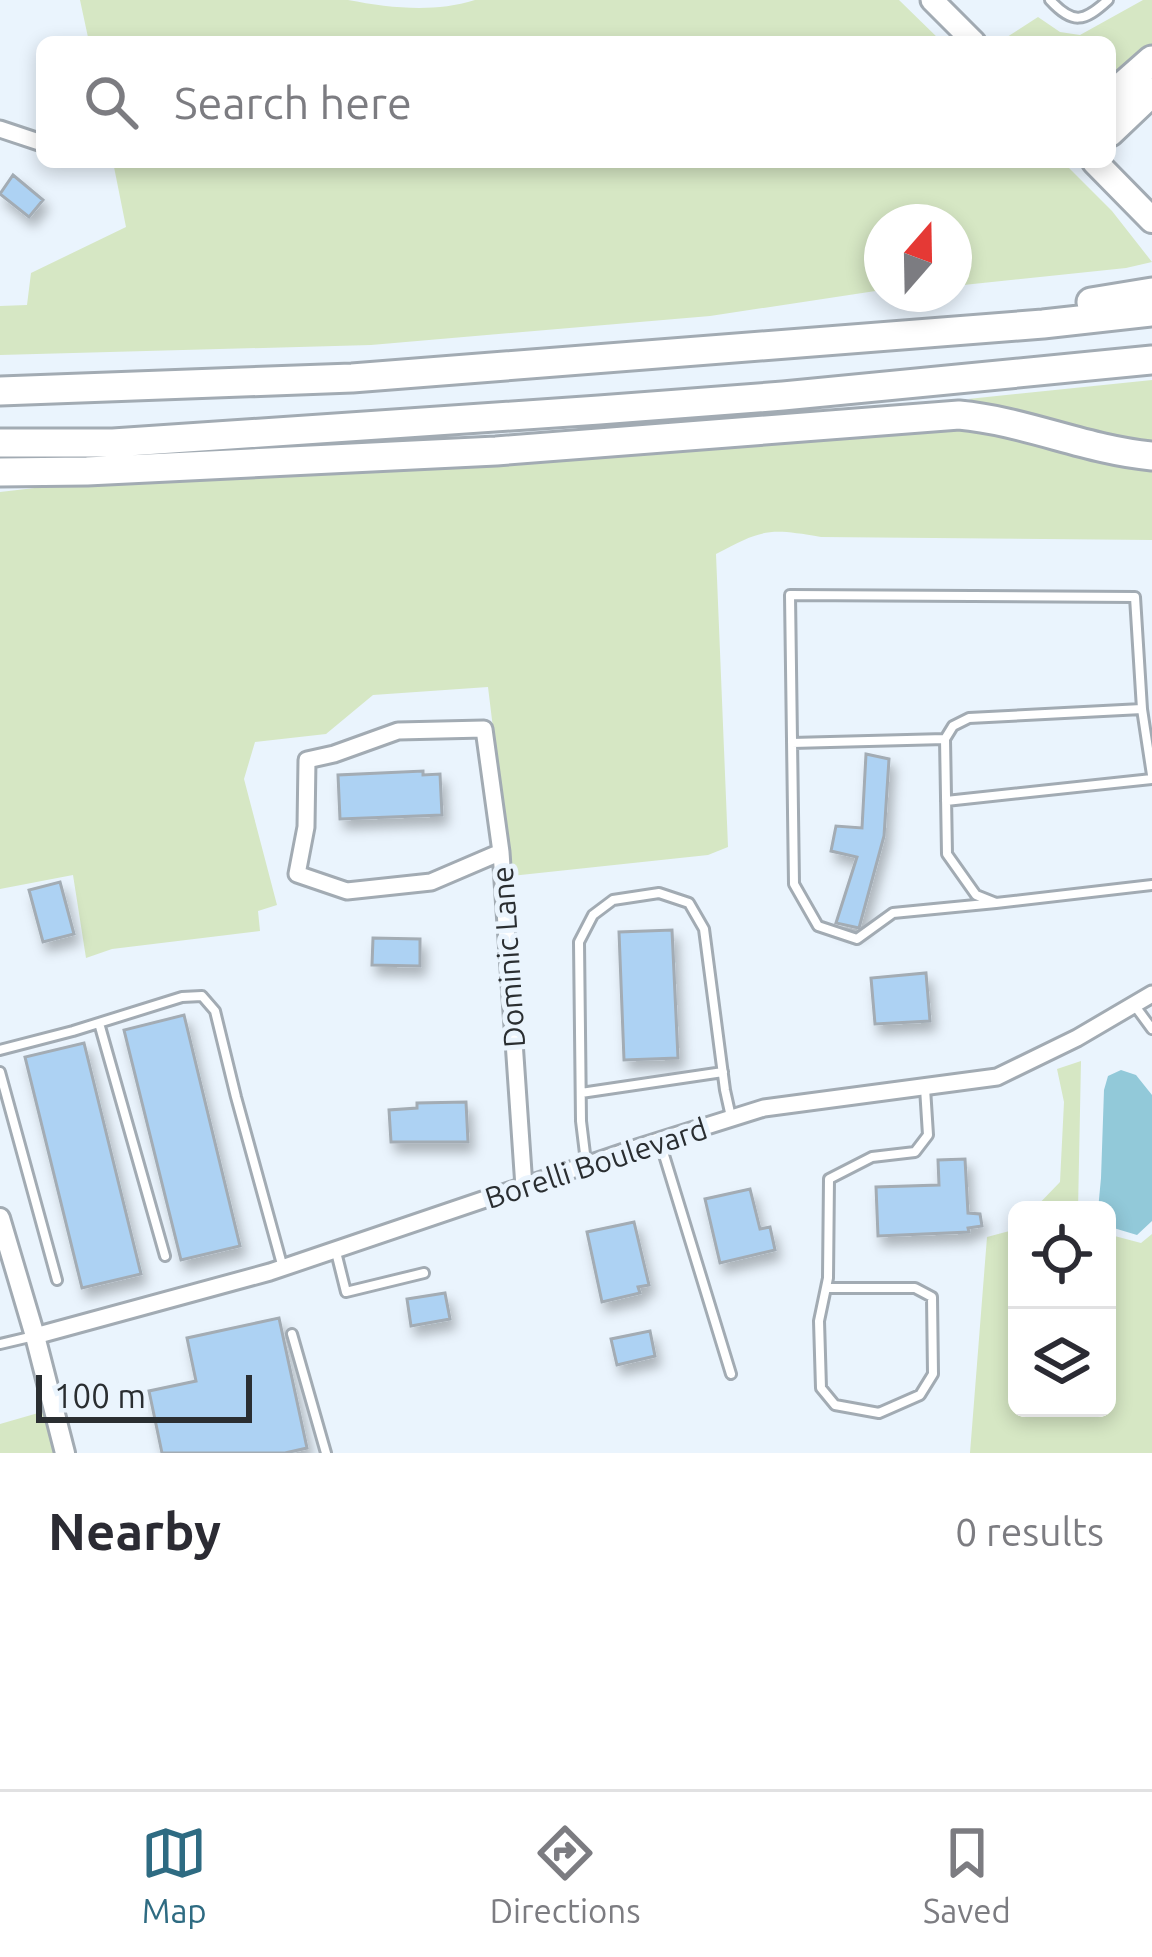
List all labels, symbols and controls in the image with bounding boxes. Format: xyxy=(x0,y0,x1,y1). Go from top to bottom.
search box xyxy=(36,36,1116,168)
icon: search xyxy=(78,69,144,135)
text: Search here xyxy=(174,77,412,128)
north arrow xyxy=(864,204,972,312)
street label: Dominic Lane xyxy=(485,865,531,1049)
street label: Borelli Boulevard xyxy=(481,1111,711,1215)
map controls xyxy=(1008,1201,1116,1417)
button: locate xyxy=(1008,1201,1116,1309)
button: layers xyxy=(1008,1309,1116,1417)
scale bar xyxy=(36,1369,252,1422)
text: 100 m xyxy=(54,1377,146,1414)
text: Nearby xyxy=(48,1502,221,1560)
text: 0 results xyxy=(955,1510,1104,1553)
tab: Map xyxy=(141,1820,207,1929)
tab: Directions xyxy=(490,1820,640,1929)
tab: Saved xyxy=(923,1820,1011,1929)

